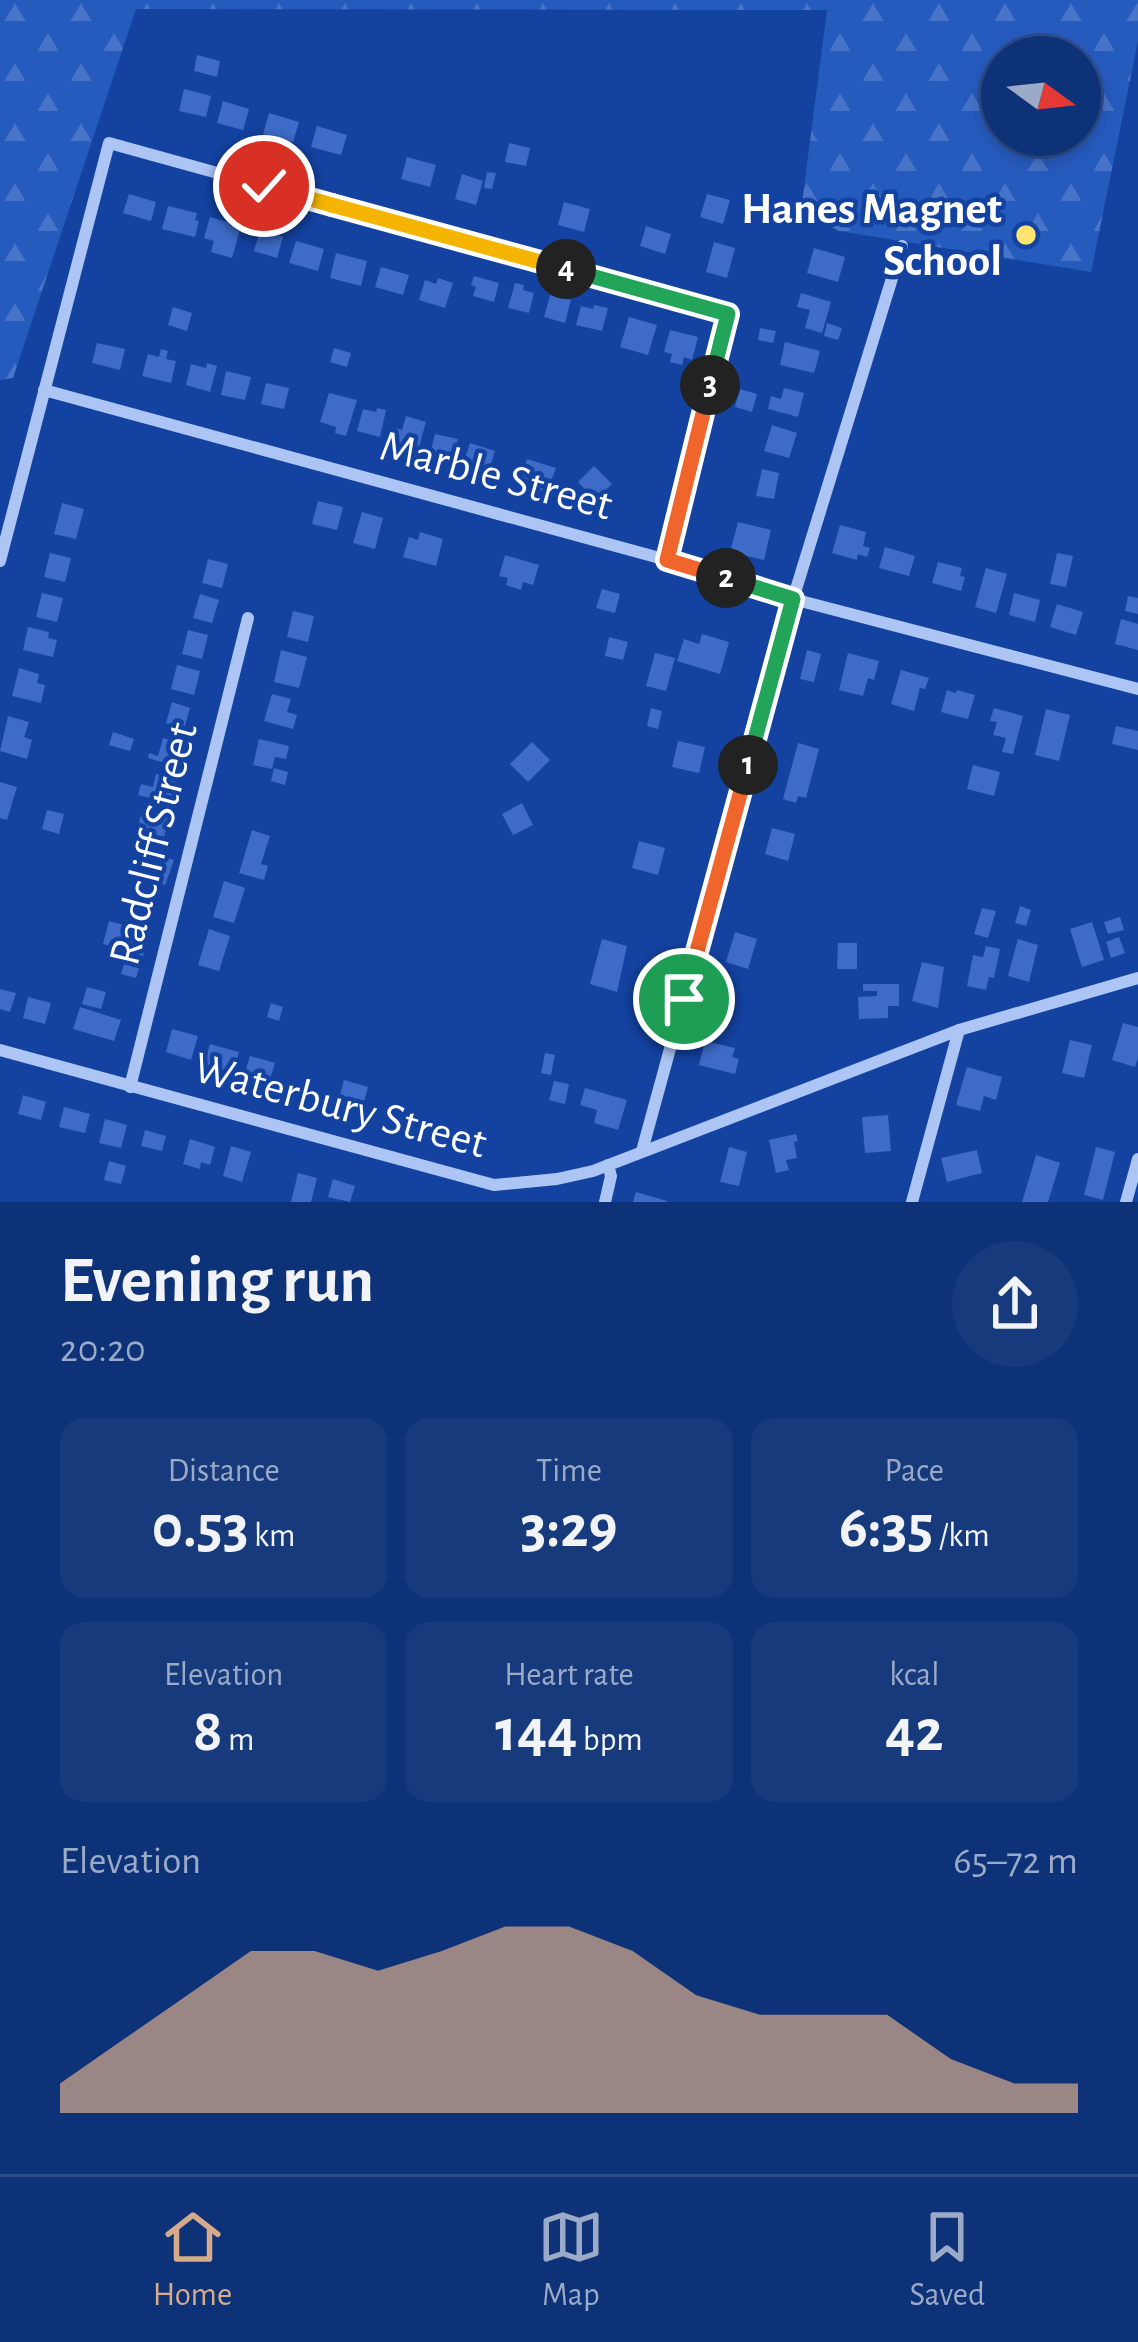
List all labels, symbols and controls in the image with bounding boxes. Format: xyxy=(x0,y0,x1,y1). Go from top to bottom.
north arrow xyxy=(981,36,1101,156)
map controls xyxy=(981,36,1101,156)
pin xyxy=(213,135,315,237)
icon: check xyxy=(231,153,297,219)
place label: Hanes Magnet School xyxy=(741,187,1002,284)
marker: Hanes Magnet School xyxy=(1013,222,1039,248)
pin: 4 xyxy=(536,239,596,299)
text: 4 xyxy=(558,252,574,285)
pin: 3 xyxy=(680,355,740,415)
text: 3 xyxy=(703,368,717,401)
street label: Marble Street xyxy=(375,423,617,529)
pin: 2 xyxy=(696,548,756,608)
text: 2 xyxy=(718,561,734,594)
street label: Radcliff Street xyxy=(102,718,206,970)
pin: 1 xyxy=(718,735,778,795)
text: 1 xyxy=(742,748,754,781)
pin xyxy=(633,948,735,1050)
icon: arrive xyxy=(651,966,717,1032)
street label: Waterbury Street xyxy=(189,1045,491,1167)
button: share xyxy=(952,1241,1078,1367)
text: Evening run xyxy=(60,1248,374,1314)
text: 20:20 xyxy=(60,1330,146,1369)
text: Distance xyxy=(168,1455,280,1488)
text: Time xyxy=(536,1455,602,1488)
text: Pace xyxy=(885,1455,944,1488)
text: 0.53 xyxy=(152,1498,249,1558)
text: 3:29 xyxy=(521,1498,617,1558)
text: 6:35 xyxy=(839,1498,933,1558)
text: km xyxy=(249,1520,296,1553)
text: /km xyxy=(933,1520,990,1553)
text: Elevation xyxy=(164,1659,283,1692)
text: Heart rate xyxy=(504,1659,634,1692)
text: kcal xyxy=(889,1659,939,1692)
text: 8 xyxy=(193,1702,223,1762)
text: 144 xyxy=(495,1702,577,1762)
text: 42 xyxy=(885,1702,944,1762)
text: m xyxy=(223,1724,254,1757)
text: bpm xyxy=(577,1724,643,1757)
text: Elevation xyxy=(60,1842,201,1881)
text: 65–72 m xyxy=(953,1842,1078,1881)
tab: Home xyxy=(153,2204,232,2316)
tab: Map xyxy=(538,2204,604,2316)
tab: Saved xyxy=(910,2204,985,2316)

